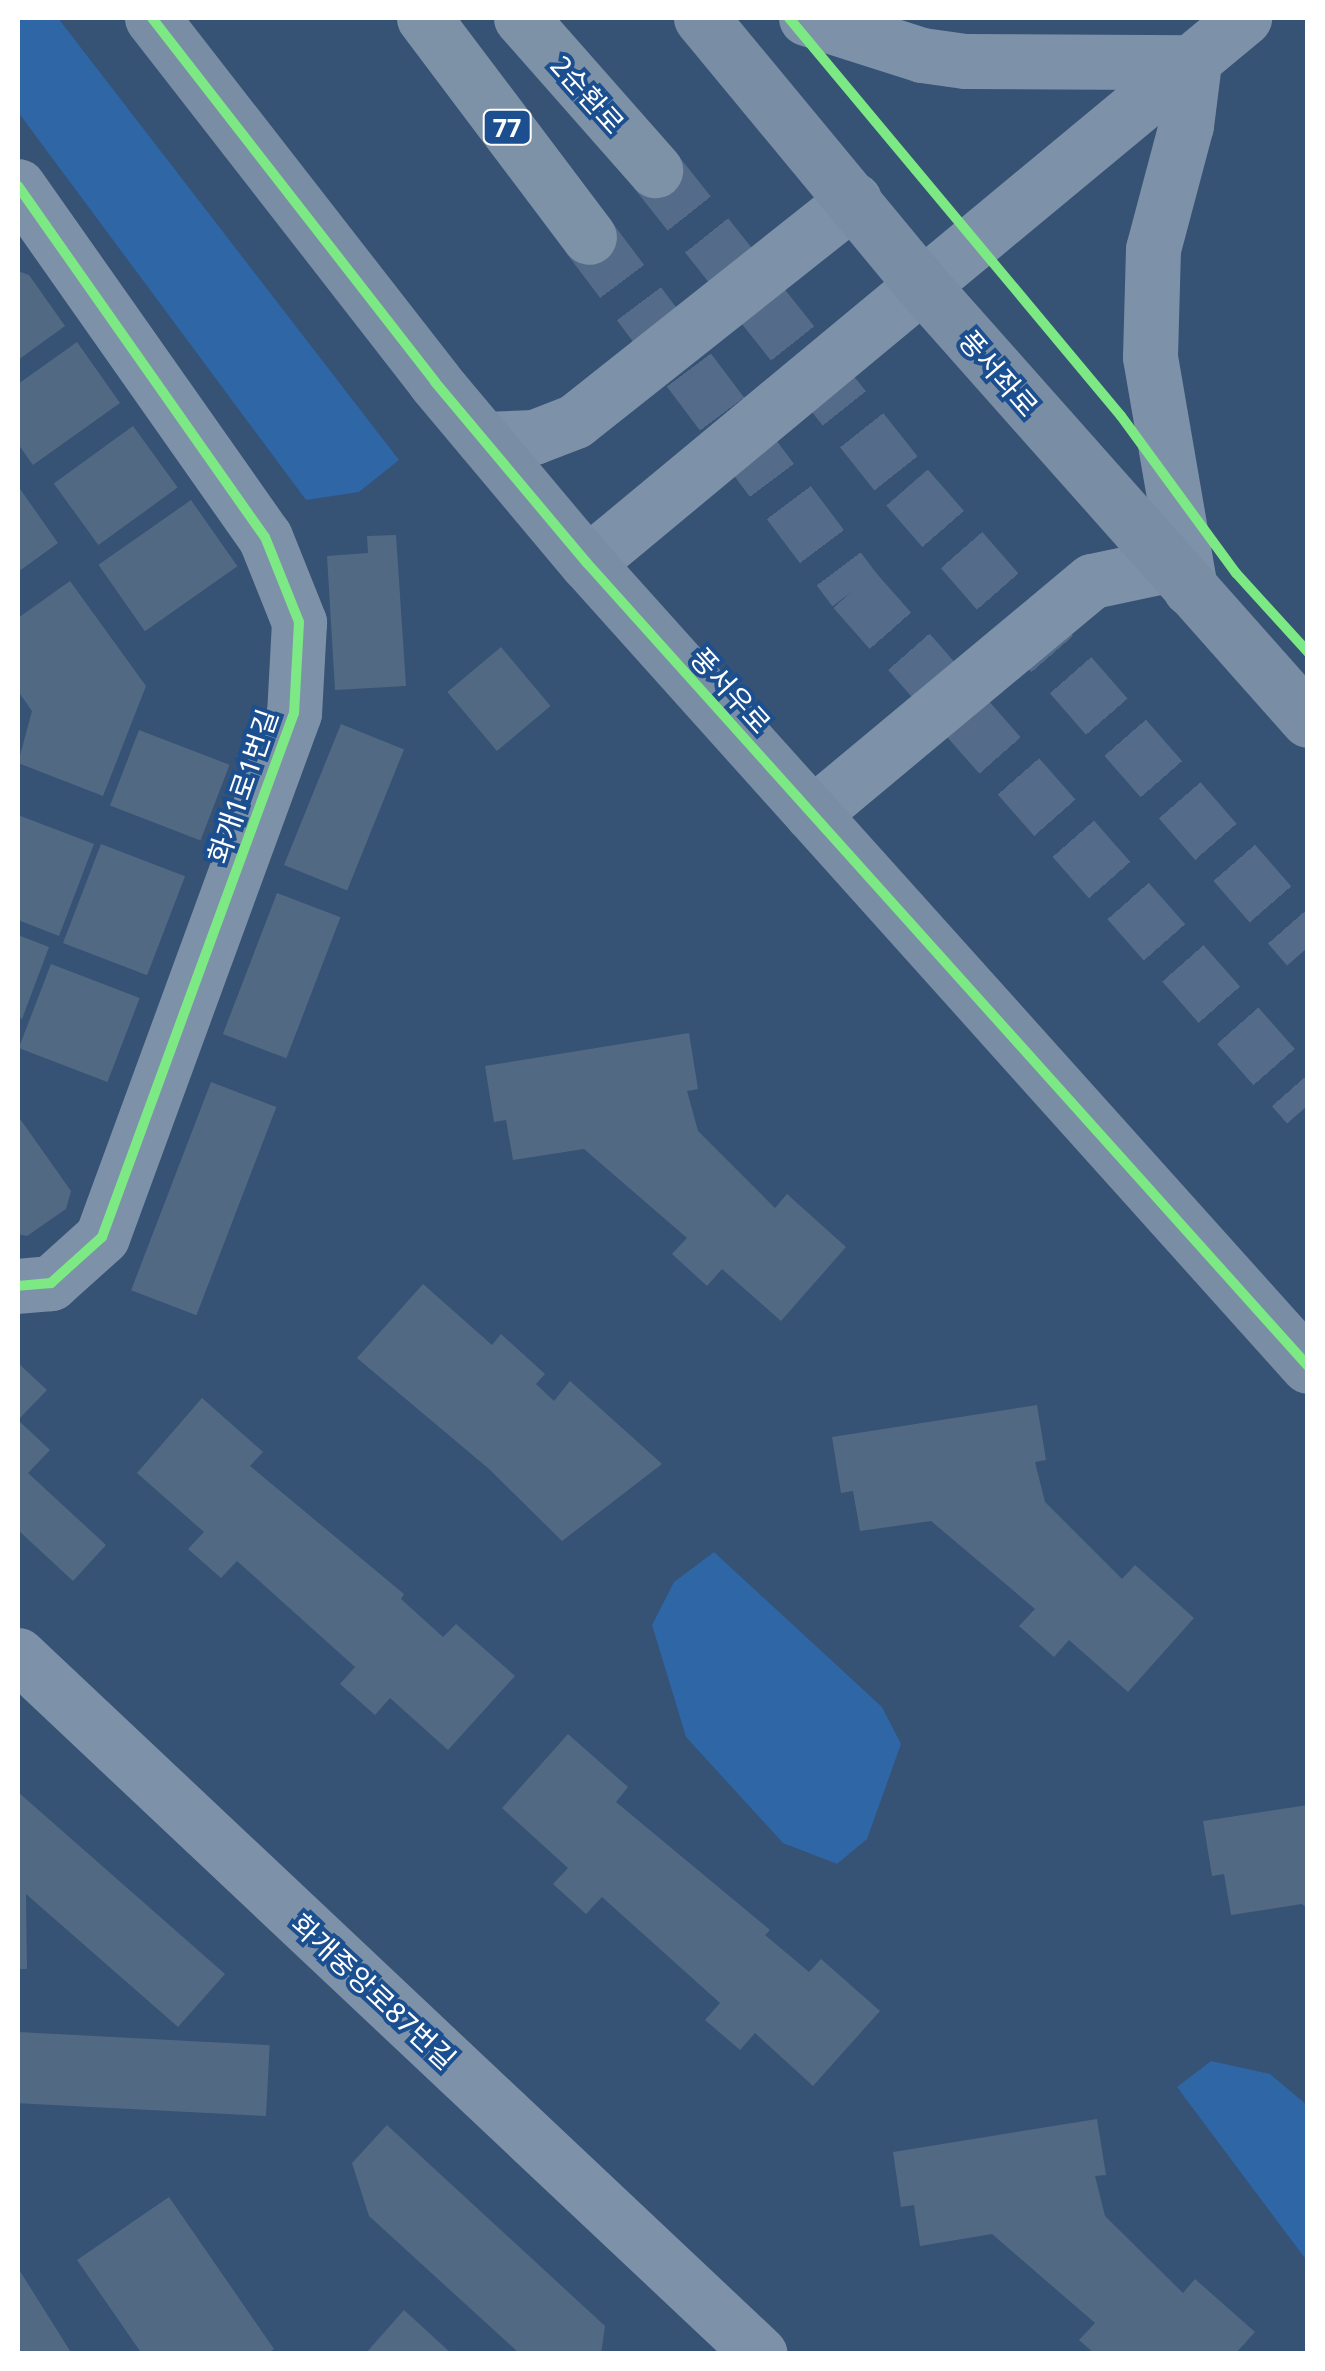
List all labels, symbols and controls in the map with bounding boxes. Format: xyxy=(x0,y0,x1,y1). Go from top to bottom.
street label: 2순환로 xyxy=(544,48,632,140)
road number: 77 xyxy=(482,107,532,147)
street label: 풍서좌로 xyxy=(953,323,1045,423)
street label: 풍서우로 xyxy=(684,640,778,740)
street label: 화개1로1번길 xyxy=(200,704,284,868)
street label: 화개중앙로87번길 xyxy=(285,1906,463,2076)

